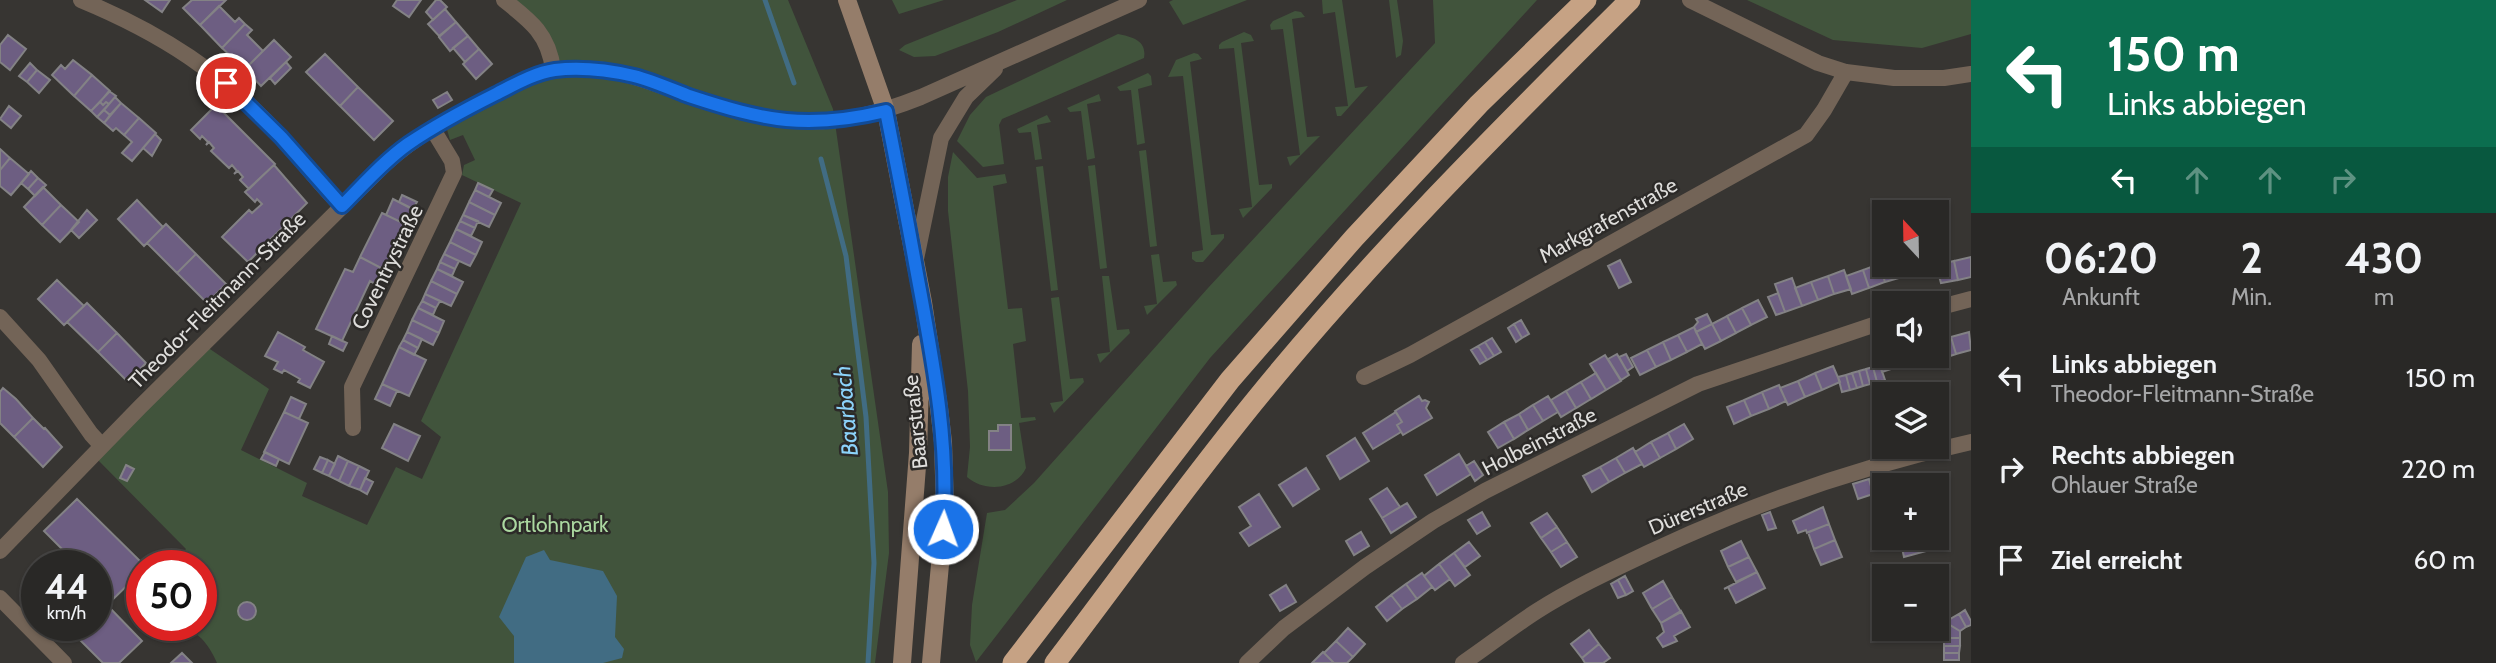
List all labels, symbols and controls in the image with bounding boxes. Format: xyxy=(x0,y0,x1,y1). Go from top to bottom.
text: 150 m xyxy=(2107,24,2240,83)
icon: left xyxy=(1992,28,2083,119)
pin xyxy=(196,53,256,113)
icon: arrive xyxy=(207,64,245,102)
text: Links abbiegen xyxy=(2107,84,2307,123)
icon: left xyxy=(2105,161,2143,199)
icon: ahead xyxy=(2178,161,2216,199)
icon: ahead xyxy=(2251,161,2289,199)
icon: right xyxy=(2324,161,2362,199)
street label: Markgrafenstraße xyxy=(1535,172,1682,268)
street label: Coventrystraße xyxy=(346,200,428,334)
north arrow xyxy=(1872,200,1950,276)
map controls xyxy=(1872,200,1949,641)
street label: Theodor-Fleitmann-Straße xyxy=(123,206,311,394)
text: 06:20 xyxy=(2044,232,2158,284)
text: 2 xyxy=(2240,232,2263,284)
text: 430 xyxy=(2345,232,2423,284)
text: Ankunft xyxy=(2062,283,2140,311)
text: Min. xyxy=(2231,283,2272,311)
text: m xyxy=(2374,283,2394,311)
button: sound xyxy=(1872,291,1949,368)
text: Links abbiegen xyxy=(2051,348,2217,380)
icon: left xyxy=(1992,359,2030,397)
text: 150 m xyxy=(2406,362,2475,394)
water label: Baarbach xyxy=(828,365,864,457)
street label: Baarstraße xyxy=(898,373,932,470)
text: Theodor-Fleitmann-Straße xyxy=(2051,380,2314,408)
button: layers xyxy=(1872,382,1949,459)
street label: Holbeinstraße xyxy=(1478,401,1600,480)
text: Rechts abbiegen xyxy=(2051,439,2235,471)
icon: right xyxy=(1992,450,2030,488)
text: 220 m xyxy=(2401,453,2475,485)
text: Ohlauer Straße xyxy=(2051,471,2198,499)
button: + xyxy=(1872,473,1949,550)
street label: Dürerstraße xyxy=(1645,476,1751,540)
position arrow xyxy=(906,492,980,566)
park label: Ortlohnpark xyxy=(501,512,609,537)
icon: arrive xyxy=(1992,541,2030,579)
text: Ziel erreicht xyxy=(2051,544,2182,576)
text: 60 m xyxy=(2413,544,2475,576)
speed limit sign: 50 xyxy=(126,550,217,641)
button: − xyxy=(1872,564,1949,641)
text: 44 xyxy=(45,565,88,608)
text: km/h xyxy=(47,602,86,624)

